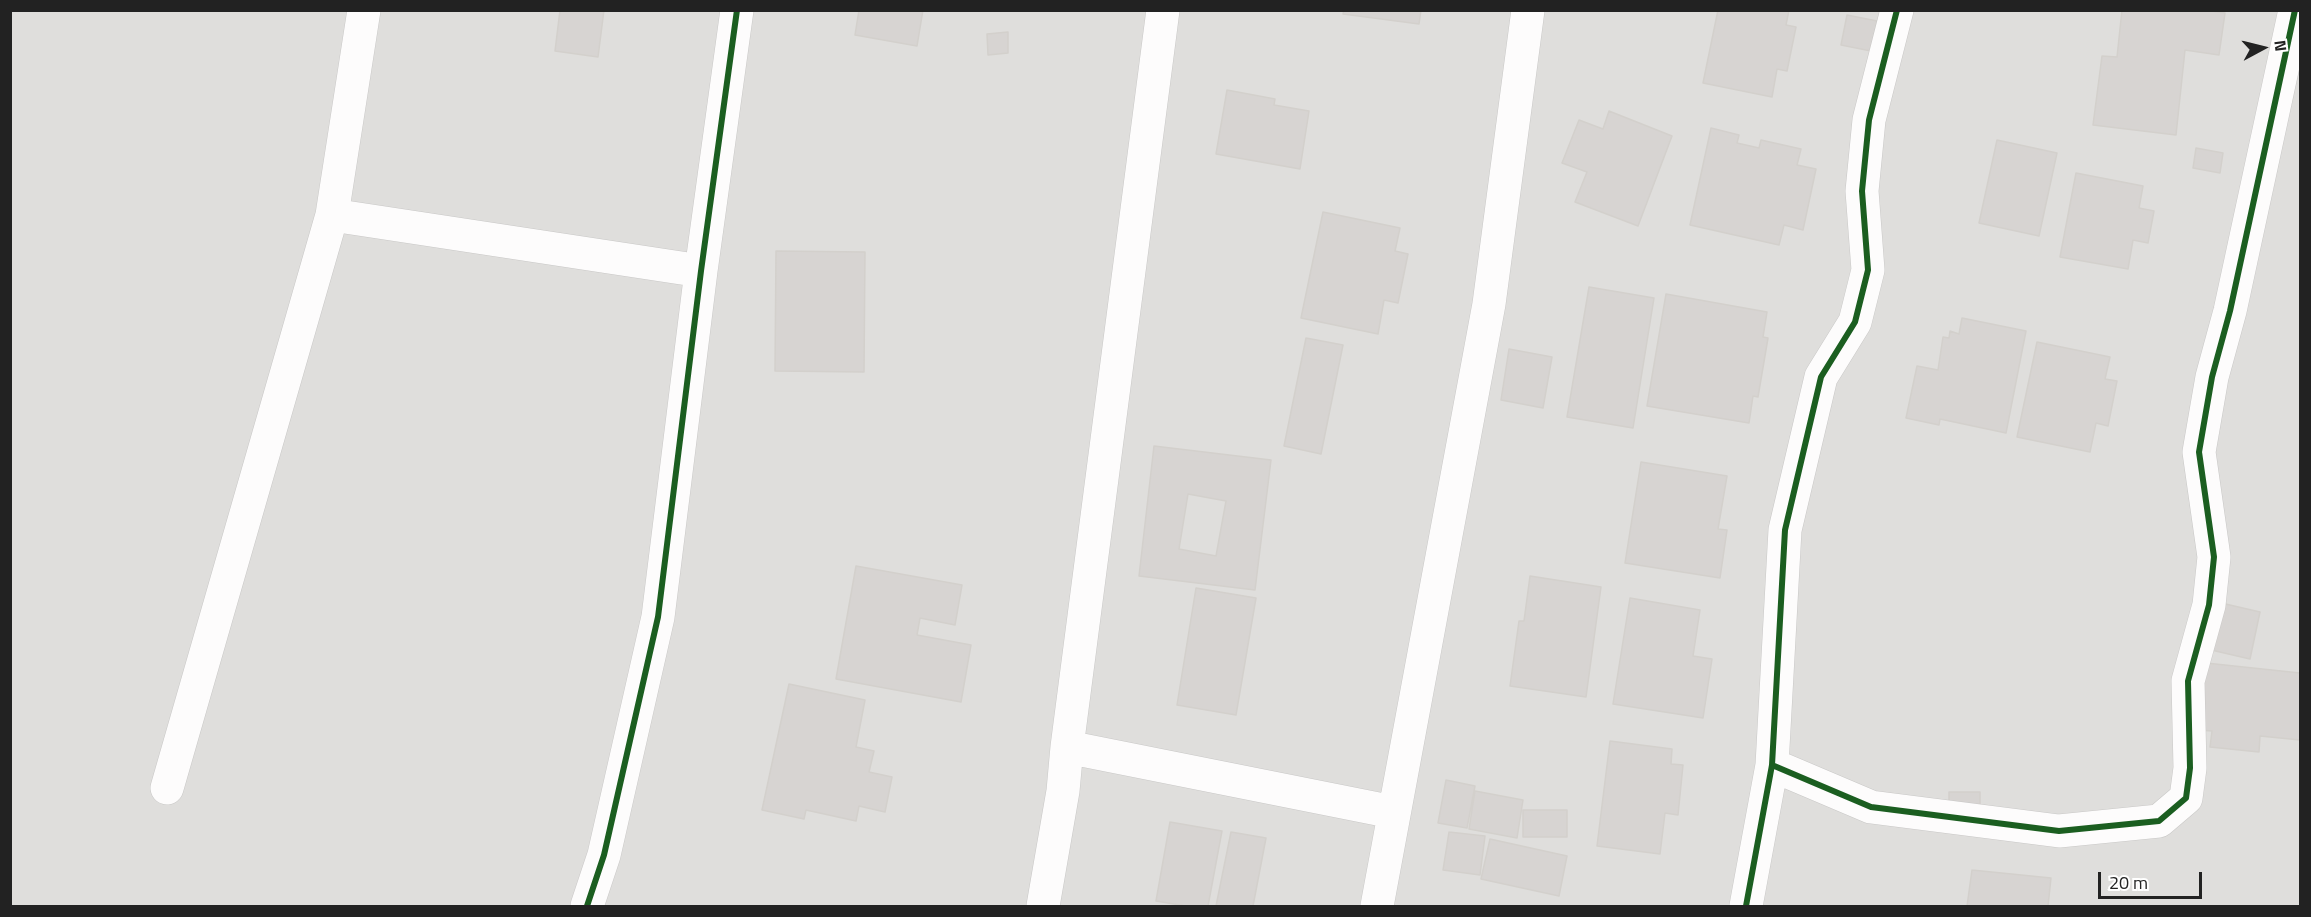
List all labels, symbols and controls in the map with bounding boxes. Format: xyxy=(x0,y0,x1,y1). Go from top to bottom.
north arrow xyxy=(2233,18,2293,78)
text: N xyxy=(2268,39,2293,53)
scale bar xyxy=(2101,860,2204,898)
text: 20 m xyxy=(2109,869,2148,896)

